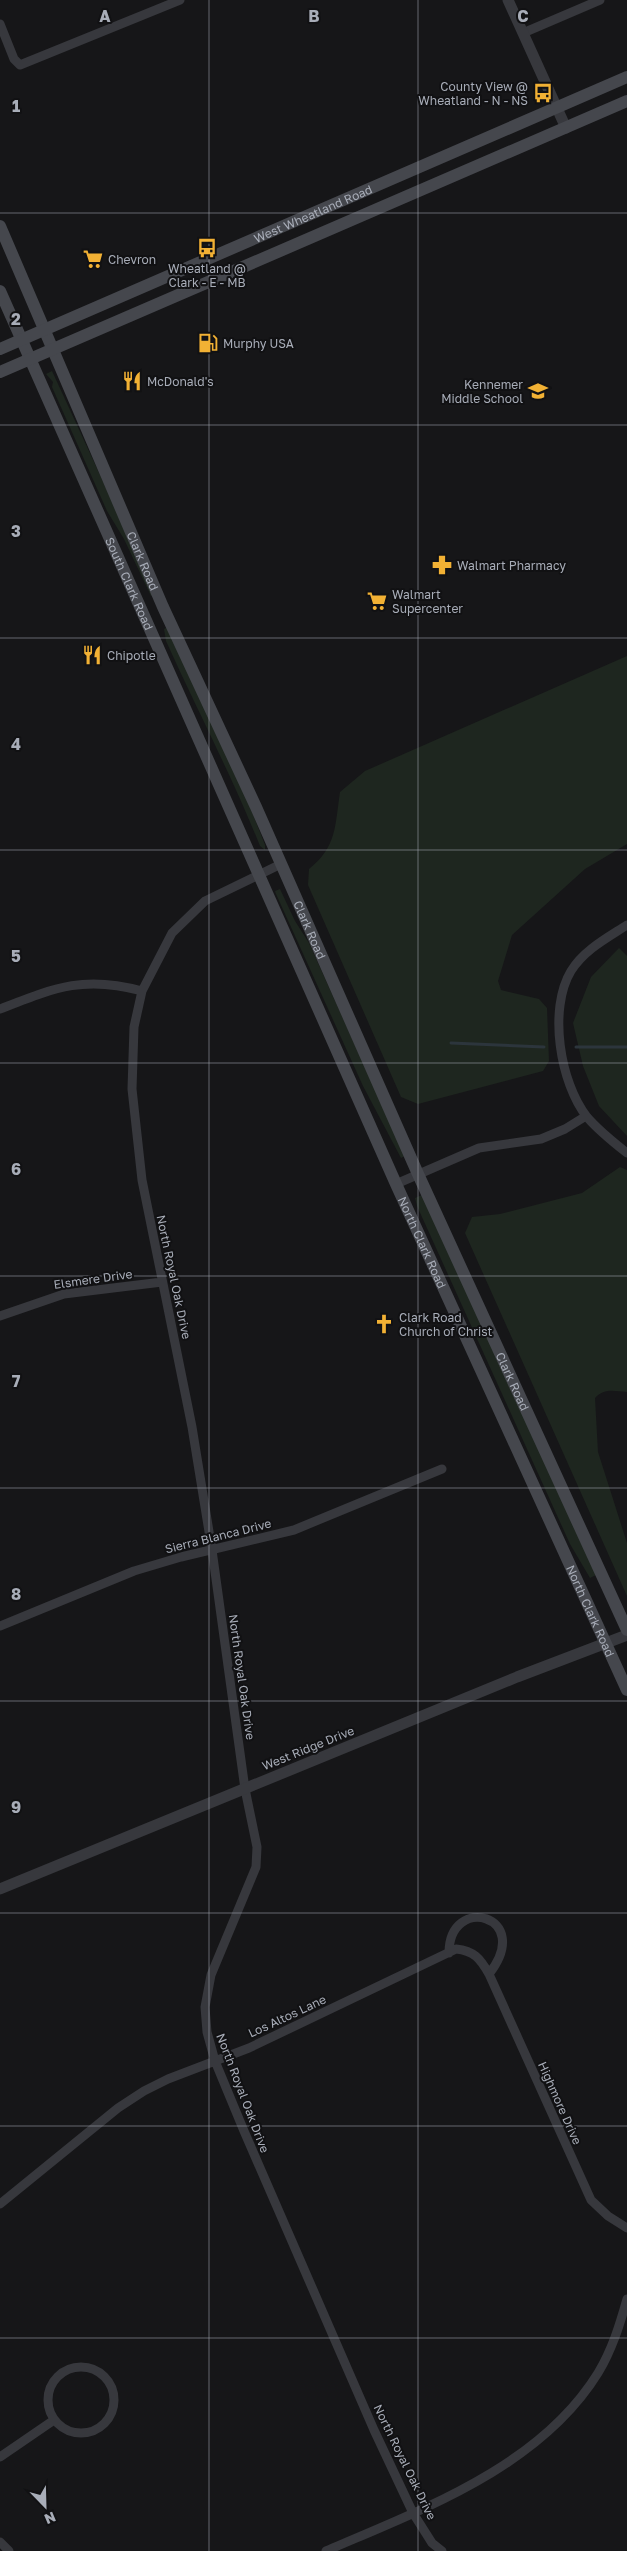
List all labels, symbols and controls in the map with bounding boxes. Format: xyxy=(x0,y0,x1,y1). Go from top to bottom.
text: A xyxy=(99,6,111,26)
text: B xyxy=(308,6,320,26)
text: C xyxy=(517,6,529,26)
place label: County View @ Wheatland - N - NS xyxy=(418,79,528,108)
bus stop icon: County View @ Wheatland - N - NS xyxy=(532,82,554,104)
text: 1 xyxy=(12,96,20,116)
street label: West Wheatland Road xyxy=(251,181,374,246)
bus stop icon: Wheatland @ Clark - E - MB xyxy=(196,237,218,259)
supermarket icon: Chevron xyxy=(82,248,104,270)
place label: Chevron xyxy=(108,252,156,267)
place label: Wheatland @ Clark - E - MB xyxy=(168,261,246,290)
text: 2 xyxy=(11,309,21,329)
fuel station icon: Murphy USA xyxy=(197,332,219,354)
place label: Murphy USA xyxy=(223,336,294,351)
restaurant icon: McDonald's xyxy=(121,370,143,392)
place label: McDonald's xyxy=(147,374,214,389)
place label: Kennemer Middle School xyxy=(441,377,523,406)
school or university icon: Kennemer Middle School xyxy=(527,380,549,402)
text: 3 xyxy=(11,521,21,541)
street label: Clark Road xyxy=(124,529,162,592)
street label: South Clark Road xyxy=(103,535,157,632)
pharmacy icon: Walmart Pharmacy xyxy=(431,554,453,576)
place label: Walmart Pharmacy xyxy=(457,558,566,573)
place label: Walmart Supercenter xyxy=(392,587,463,616)
supermarket icon: Walmart Supercenter xyxy=(366,590,388,612)
restaurant icon: Chipotle xyxy=(81,644,103,666)
place label: Chipotle xyxy=(107,648,156,663)
text: 4 xyxy=(11,734,21,754)
street label: Clark Road xyxy=(291,898,330,961)
text: 5 xyxy=(11,946,21,966)
text: 6 xyxy=(11,1159,21,1179)
street label: North Clark Road xyxy=(395,1194,450,1291)
street label: North Royal Oak Drive xyxy=(154,1214,195,1341)
street label: Elsmere Drive xyxy=(53,1266,133,1292)
place label: Clark Road Church of Christ xyxy=(399,1310,493,1339)
church icon: Clark Road Church of Christ xyxy=(373,1313,395,1335)
street label: Clark Road xyxy=(493,1350,533,1413)
text: 7 xyxy=(12,1371,21,1391)
street label: Sierra Blanca Drive xyxy=(163,1516,273,1556)
street label: North Clark Road xyxy=(563,1563,618,1659)
text: 8 xyxy=(11,1584,21,1604)
street label: North Royal Oak Drive xyxy=(226,1613,258,1741)
street label: West Ridge Drive xyxy=(260,1723,356,1773)
text: 9 xyxy=(11,1797,21,1817)
street label: Los Altos Lane xyxy=(246,1991,328,2041)
street label: North Royal Oak Drive xyxy=(213,2031,273,2155)
street label: Highmore Drive xyxy=(535,2059,585,2147)
street label: North Royal Oak Drive xyxy=(371,2402,440,2522)
north arrow xyxy=(20,2481,70,2531)
text: N xyxy=(42,2509,58,2528)

